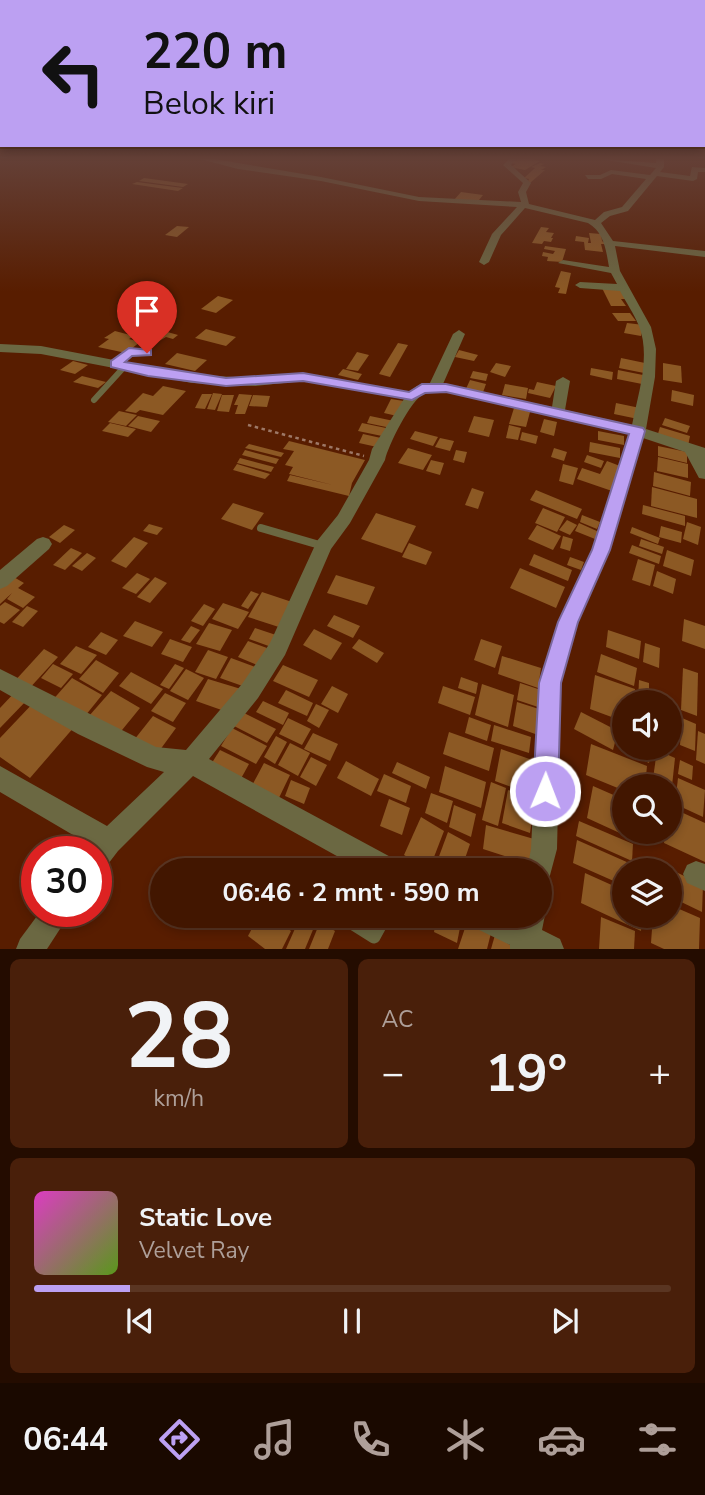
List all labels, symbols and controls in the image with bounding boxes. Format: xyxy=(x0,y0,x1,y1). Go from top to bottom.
text: 220 m xyxy=(143,18,287,85)
icon: left xyxy=(28,28,119,119)
text: Belok kiri xyxy=(143,82,275,125)
pin xyxy=(117,281,177,353)
icon: arrive xyxy=(128,292,166,330)
map controls xyxy=(612,690,682,928)
button: sound xyxy=(612,690,682,760)
position arrow xyxy=(508,754,582,828)
button: search xyxy=(612,774,682,844)
speed limit sign: 30 xyxy=(21,836,112,927)
button: layers xyxy=(612,858,682,928)
text: 06:46 · 2 mnt · 590 m xyxy=(222,875,480,910)
text: 28 xyxy=(124,975,233,1099)
text: AC xyxy=(382,1004,413,1035)
text: 19° xyxy=(485,1038,567,1109)
text: − xyxy=(382,1048,404,1099)
text: + xyxy=(648,1048,671,1099)
text: km/h xyxy=(153,1083,204,1114)
text: Static Love xyxy=(139,1200,272,1235)
text: Velvet Ray xyxy=(139,1235,249,1266)
icon: previous xyxy=(121,1302,159,1340)
icon: pause xyxy=(333,1302,371,1340)
icon: next xyxy=(546,1302,584,1340)
icon: directions xyxy=(155,1415,204,1464)
icon: music xyxy=(250,1415,299,1464)
icon: phone xyxy=(346,1415,395,1464)
icon: climate xyxy=(441,1415,490,1464)
icon: car xyxy=(537,1415,586,1464)
icon: filters xyxy=(633,1415,682,1464)
text: 06:44 xyxy=(23,1418,108,1461)

